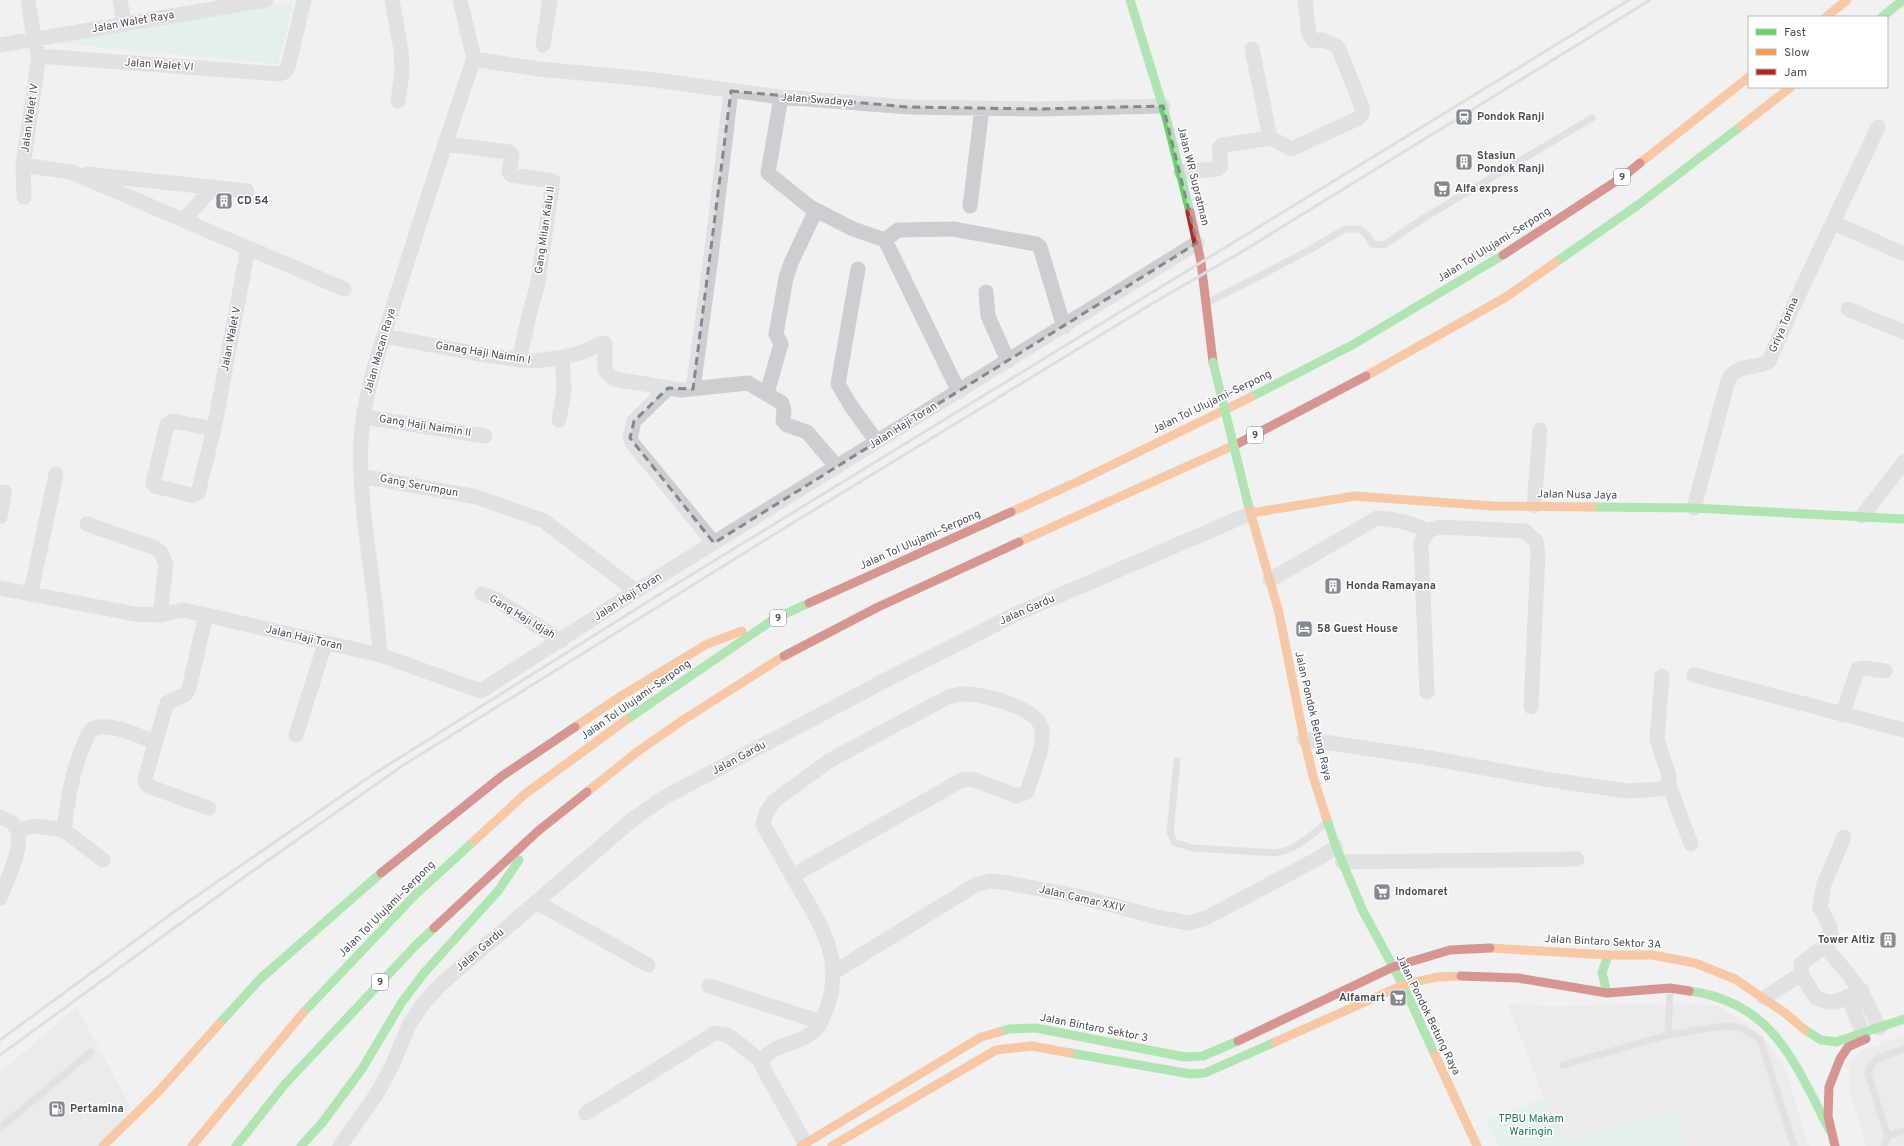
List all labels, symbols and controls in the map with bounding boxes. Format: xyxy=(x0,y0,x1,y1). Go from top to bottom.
street label: Jalan Walet Raya xyxy=(91,8,176,36)
legend xyxy=(1748,16,1888,88)
text: Fast xyxy=(1784,25,1806,41)
text: Slow xyxy=(1784,45,1810,61)
street label: Jalan Walet VI xyxy=(124,56,194,74)
text: Jam xyxy=(1784,65,1807,81)
street label: Jalan Walet IV xyxy=(18,83,42,153)
street label: Jalan Swadaya xyxy=(780,90,854,110)
station icon: Pondok Ranji xyxy=(1454,107,1474,127)
place label: Pondok Ranji xyxy=(1477,110,1544,124)
street label: Jalan WR Supratman xyxy=(1174,125,1212,227)
place label: Stasiun Pondok Ranji xyxy=(1477,149,1544,176)
building icon: Stasiun Pondok Ranji xyxy=(1454,152,1474,172)
road number: 9 xyxy=(1614,169,1630,185)
supermarket icon: Alfa express xyxy=(1432,179,1452,199)
place label: Alfa express xyxy=(1455,182,1519,196)
street label: Gang Milan Kalu II xyxy=(532,185,558,275)
building icon: CD 54 xyxy=(214,191,234,211)
place label: CD 54 xyxy=(237,194,269,208)
street label: Jalan Tol Ulujami–Serpong xyxy=(1435,204,1553,286)
street label: Griya Torina xyxy=(1766,295,1802,355)
street label: Jalan Walet V xyxy=(218,305,244,373)
street label: Jalan Macan Raya xyxy=(361,306,399,395)
street label: Ganag Haji Naimin I xyxy=(434,339,532,367)
street label: Jalan Tol Ulujami–Serpong xyxy=(1150,367,1274,437)
street label: Jalan Haji Toran xyxy=(866,399,940,453)
street label: Gang Haji Naimin II xyxy=(378,412,472,440)
road number: 9 xyxy=(1247,427,1263,443)
street label: Gang Serumpun xyxy=(379,472,459,500)
street label: Jalan Nusa Jaya xyxy=(1537,487,1617,503)
street label: Jalan Tol Ulujami–Serpong xyxy=(857,507,983,573)
street label: Jalan Haji Toran xyxy=(591,570,665,624)
building icon: Honda Ramayana xyxy=(1323,576,1343,596)
place label: Honda Ramayana xyxy=(1346,579,1436,593)
street label: Gang Haji Idjah xyxy=(486,592,558,642)
street label: Jalan Gardu xyxy=(997,592,1057,628)
road number: 9 xyxy=(770,610,786,626)
hotel icon: 58 Guest House xyxy=(1294,619,1314,639)
street label: Jalan Haji Toran xyxy=(264,622,344,654)
place label: 58 Guest House xyxy=(1317,622,1398,636)
street label: Jalan Pondok Betung Raya xyxy=(1291,650,1335,782)
street label: Jalan Tol Ulujami–Serpong xyxy=(578,657,694,743)
street label: Jalan Gardu xyxy=(710,738,768,778)
street label: Jalan Tol Ulujami–Serpong xyxy=(336,858,438,960)
street label: Jalan Camar XXIV xyxy=(1038,882,1126,916)
supermarket icon: Indomaret xyxy=(1372,882,1392,902)
place label: Indomaret xyxy=(1395,885,1448,899)
street label: Jalan Gardu xyxy=(453,925,507,975)
building icon: Tower Altiz xyxy=(1878,930,1898,950)
street label: Jalan Bintaro Sektor 3A xyxy=(1544,932,1662,952)
place label: Tower Altiz xyxy=(1818,933,1875,947)
street label: Jalan Pondok Betung Raya xyxy=(1393,952,1463,1078)
road number: 9 xyxy=(372,974,388,990)
supermarket icon: Alfamart xyxy=(1388,988,1408,1008)
place label: Alfamart xyxy=(1339,991,1385,1005)
street label: Jalan Bintaro Sektor 3 xyxy=(1039,1011,1149,1045)
fuel station icon: Pertamina xyxy=(47,1099,67,1119)
place label: Pertamina xyxy=(70,1102,124,1116)
park label: TPBU Makam Waringin xyxy=(1498,1112,1564,1139)

